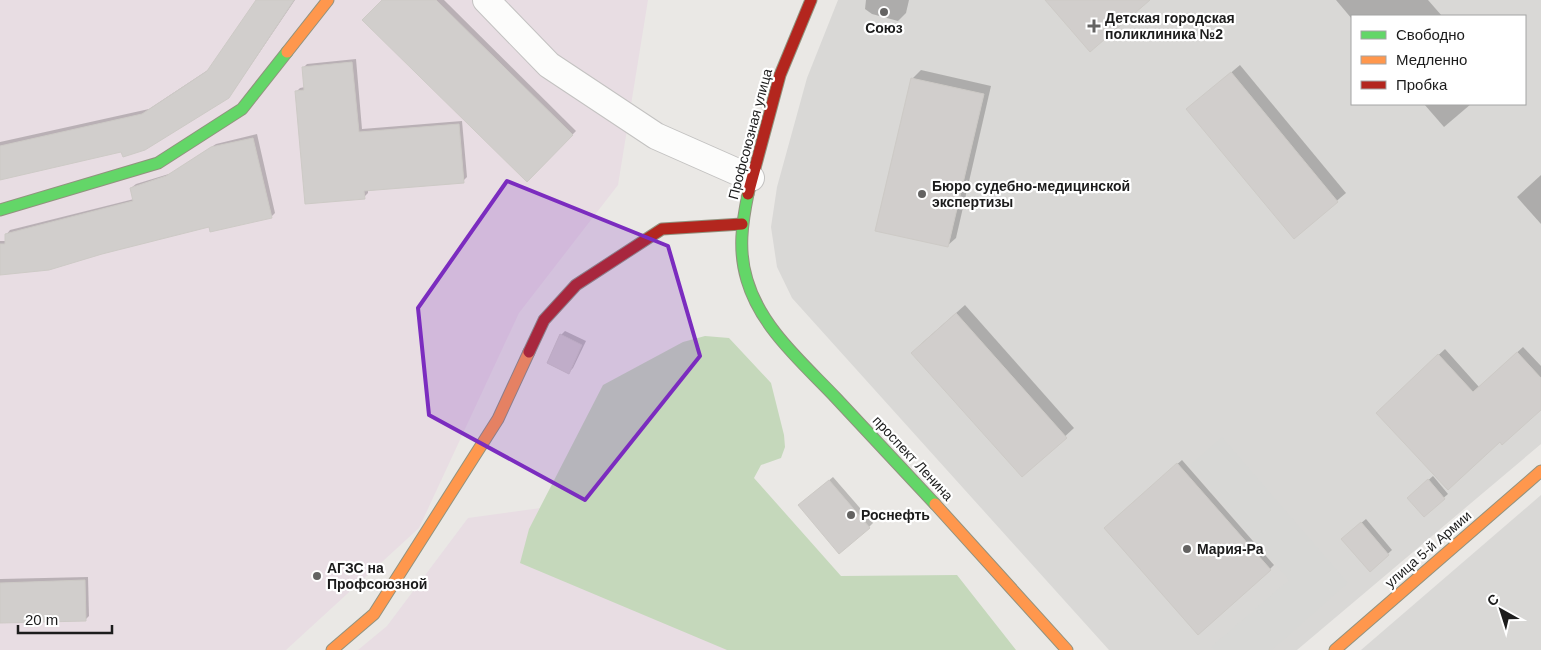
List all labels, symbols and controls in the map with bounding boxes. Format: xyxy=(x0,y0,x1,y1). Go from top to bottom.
marker: Союз xyxy=(878,6,890,18)
place label: Детская городская поликлиника №2 xyxy=(1105,10,1235,42)
legend xyxy=(1351,15,1526,105)
marker: Детская городская поликлиника №2 xyxy=(1087,19,1101,33)
place label: Союз xyxy=(865,20,903,36)
text: Свободно xyxy=(1396,26,1465,43)
text: Медленно xyxy=(1396,51,1467,68)
street label: Профсоюзная улица xyxy=(725,67,775,201)
text: Пробка xyxy=(1396,76,1448,93)
place label: Бюро судебно-медицинской экспертизы xyxy=(932,178,1130,210)
marker: Бюро судебно-медицинской экспертизы xyxy=(916,188,928,200)
street label: проспект Ленина xyxy=(870,412,957,504)
place label: Роснефть xyxy=(861,507,930,523)
street label: улица 5-й Армии xyxy=(1382,507,1474,591)
marker: Роснефть xyxy=(845,509,857,521)
place label: Мария-Ра xyxy=(1197,541,1264,557)
marker: Мария-Ра xyxy=(1181,543,1193,555)
place label: АГЗС на Профсоюзной xyxy=(327,560,427,592)
marker: АГЗС на Профсоюзной xyxy=(311,570,323,582)
north arrow xyxy=(1476,585,1526,635)
text: С xyxy=(1484,590,1502,609)
scale bar xyxy=(18,602,111,634)
text: 20 m xyxy=(25,611,58,628)

